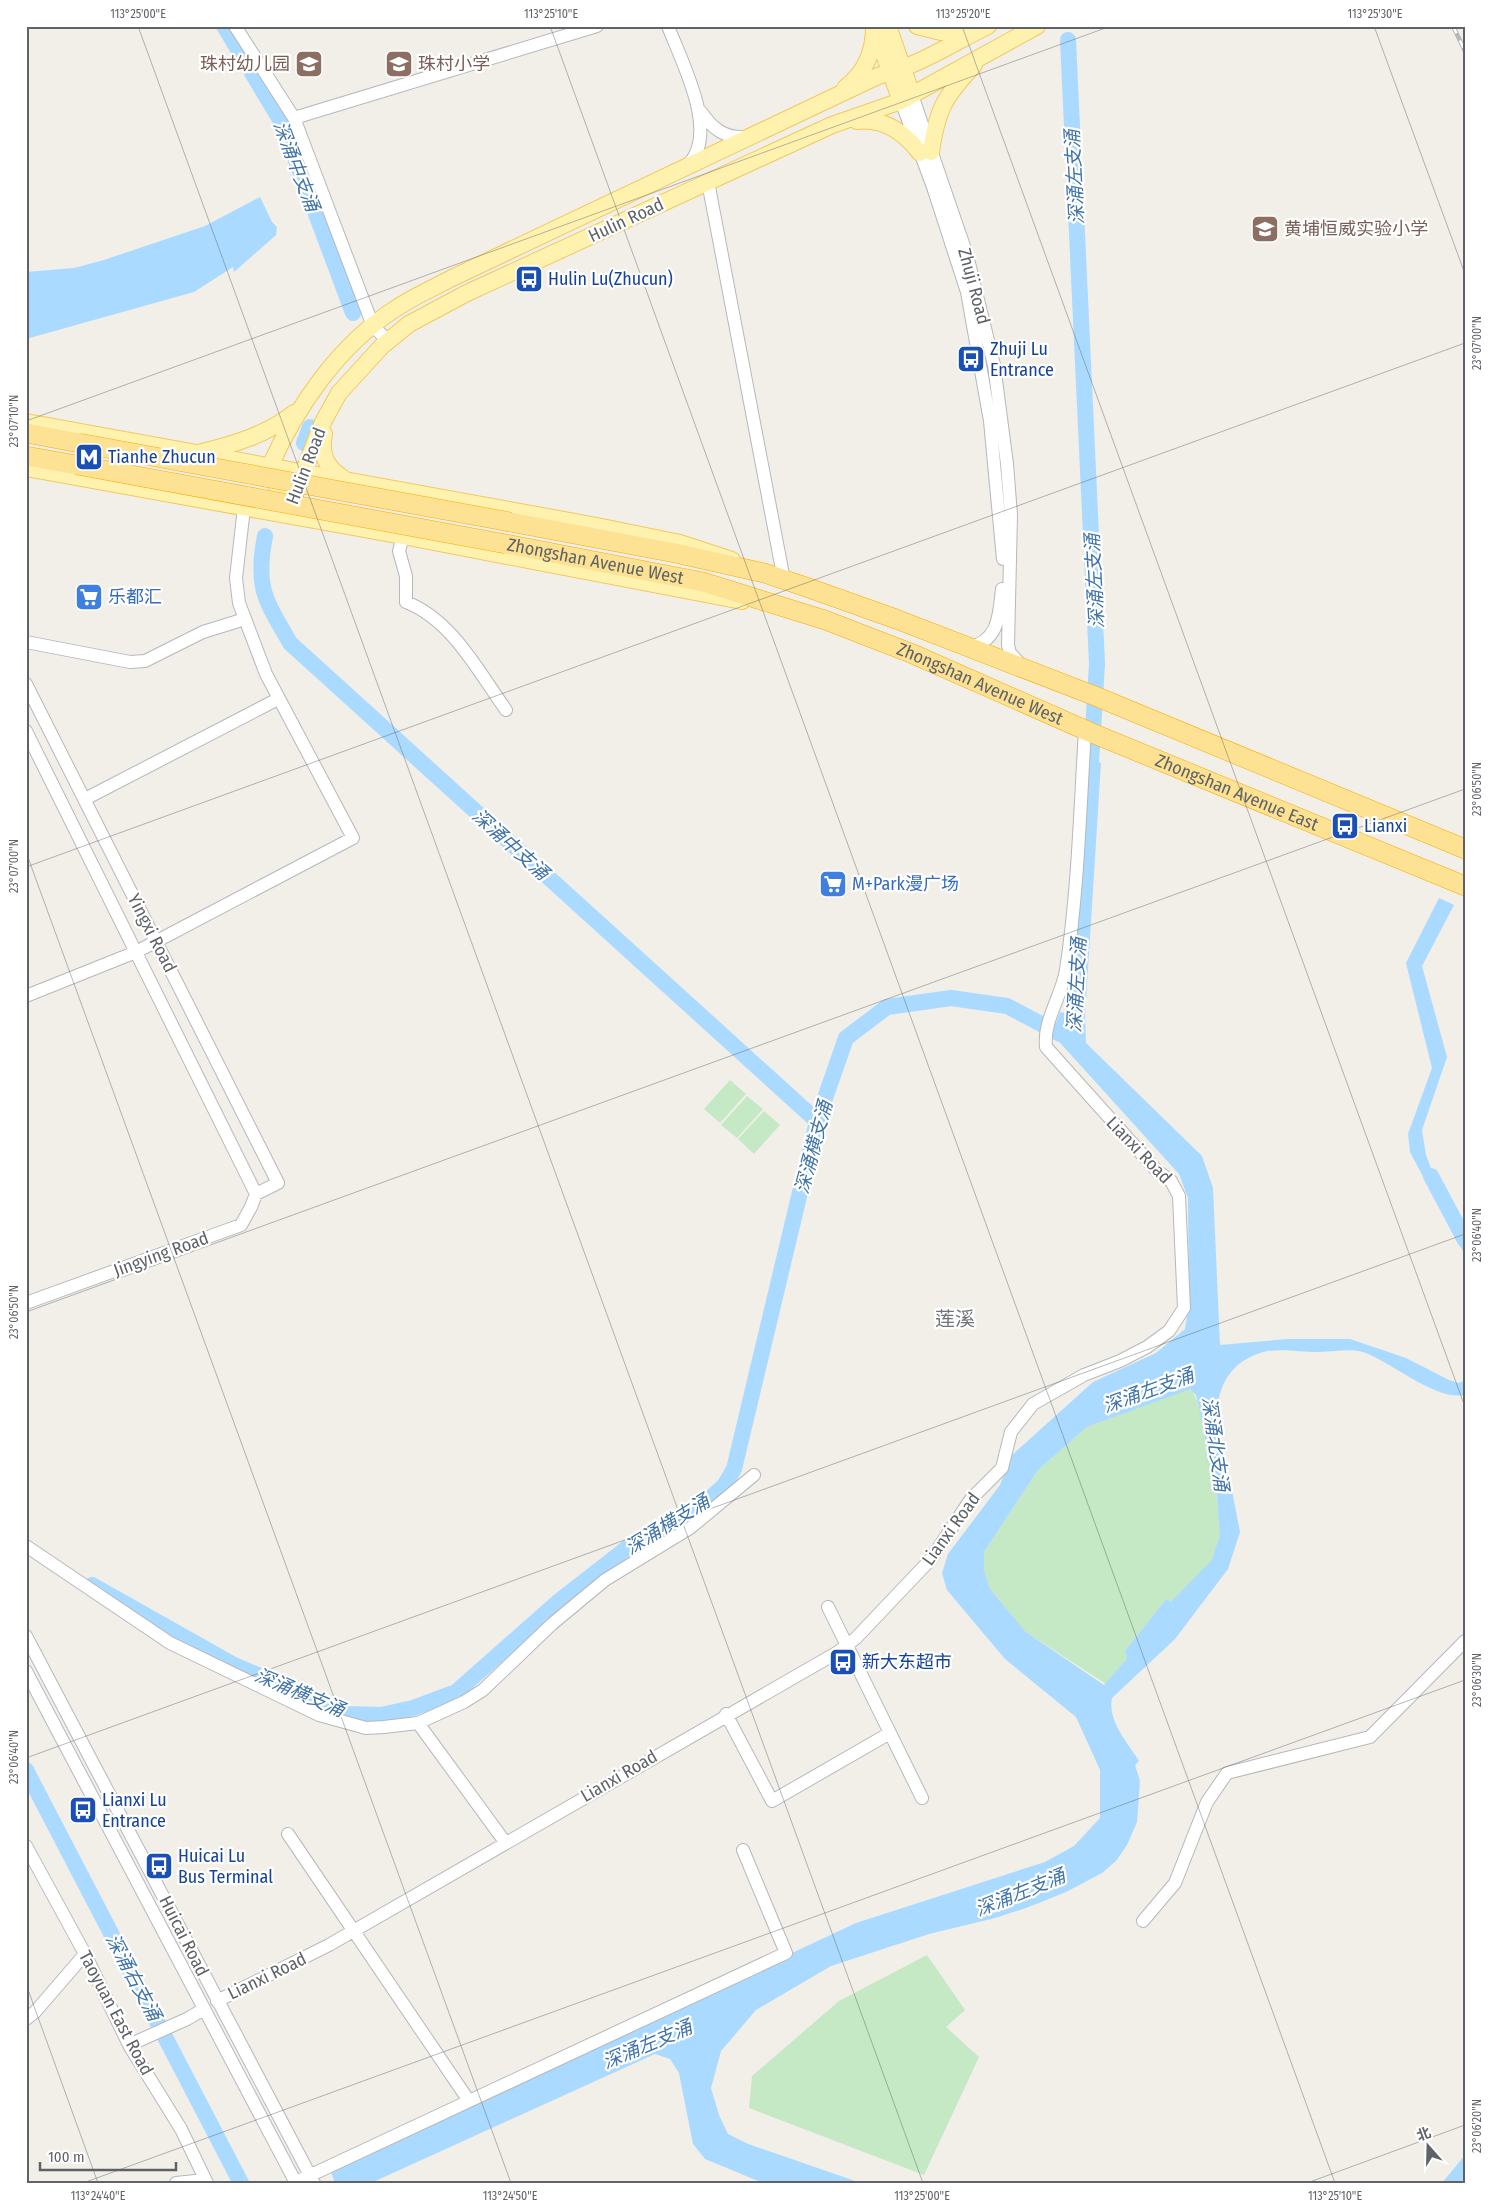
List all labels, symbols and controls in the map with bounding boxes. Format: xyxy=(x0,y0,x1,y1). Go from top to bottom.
text: 113°25'00"E xyxy=(110,7,166,21)
text: 113°25'10"E xyxy=(524,7,578,21)
text: 113°25'20"E xyxy=(936,7,991,21)
text: 113°25'30"E xyxy=(1348,7,1403,21)
school or university icon: 珠村幼儿园 xyxy=(294,49,324,79)
school or university icon: 珠村小学 xyxy=(384,49,414,79)
place label: 珠村幼儿园 xyxy=(200,53,290,75)
place label: 珠村小学 xyxy=(418,53,490,75)
water label: 深涌中支涌 xyxy=(269,118,325,217)
water label: 深涌左支涌 xyxy=(1060,127,1088,225)
street label: Hulin Road xyxy=(585,193,667,247)
school or university icon: 黄埔恒威实验小学 xyxy=(1250,214,1280,244)
place label: 黄埔恒威实验小学 xyxy=(1284,218,1428,240)
street label: Zhuji Road xyxy=(953,245,995,327)
bus stop icon: Hulin Lu(Zhucun) xyxy=(514,264,544,294)
place label: Hulin Lu(Zhucun) xyxy=(548,268,673,290)
text: 23°07'00"N xyxy=(1470,316,1484,370)
place label: Zhuji Lu Entrance xyxy=(990,338,1054,381)
bus stop icon: Zhuji Lu Entrance xyxy=(956,344,986,374)
text: 23°07'10"N xyxy=(7,395,21,447)
street label: Hulin Road xyxy=(281,424,331,508)
metro station icon: Tianhe Zhucun xyxy=(74,442,104,472)
place label: Tianhe Zhucun xyxy=(108,446,216,468)
water label: 深涌左支涌 xyxy=(1080,531,1108,629)
street label: Zhongshan Avenue West xyxy=(505,533,686,589)
supermarket icon: 乐都汇 xyxy=(74,582,104,612)
place label: 乐都汇 xyxy=(108,586,162,608)
street label: Zhongshan Avenue West xyxy=(894,638,1067,730)
street label: Zhongshan Avenue East xyxy=(1152,749,1322,836)
text: 23°06'50"N xyxy=(1470,762,1484,816)
water label: 深涌中支涌 xyxy=(468,804,555,886)
bus stop icon: Lianxi xyxy=(1330,811,1360,841)
place label: Lianxi xyxy=(1364,815,1407,837)
text: 23°07'00"N xyxy=(7,839,21,893)
supermarket icon: M+Park漫广场 xyxy=(818,869,848,899)
place label: M+Park漫广场 xyxy=(852,873,959,895)
street label: Yingxi Road xyxy=(123,890,181,976)
water label: 深涌左支涌 xyxy=(1063,935,1091,1033)
water label: 深涌横支涌 xyxy=(790,1096,837,1196)
street label: Lianxi Road xyxy=(1102,1112,1176,1188)
text: 23°06'40"N xyxy=(1470,1208,1484,1262)
street label: Jingying Road xyxy=(111,1227,211,1281)
text: 23°06'50"N xyxy=(7,1285,21,1339)
district label: 莲溪 xyxy=(935,1307,975,1331)
water label: 深涌左支涌 xyxy=(1100,1363,1199,1418)
water label: 深涌北支涌 xyxy=(1198,1395,1234,1495)
water label: 深涌横支涌 xyxy=(621,1488,715,1559)
street label: Lianxi Road xyxy=(917,1488,985,1570)
bus stop icon: 新大东超市 xyxy=(828,1647,858,1677)
place label: 新大东超市 xyxy=(862,1651,952,1673)
text: 23°06'30"N xyxy=(1470,1653,1484,1707)
water label: 深涌横支涌 xyxy=(252,1663,350,1722)
text: 23°06'40"N xyxy=(7,1730,21,1784)
street label: Lianxi Road xyxy=(577,1745,661,1807)
place label: Lianxi Lu Entrance xyxy=(102,1789,167,1832)
bus stop icon: Lianxi Lu Entrance xyxy=(68,1795,98,1825)
place label: Huicai Lu Bus Terminal xyxy=(178,1845,273,1888)
bus stop icon: Huicai Lu Bus Terminal xyxy=(144,1851,174,1881)
water label: 深涌左支涌 xyxy=(972,1863,1070,1921)
street label: Huicai Road xyxy=(154,1892,214,1980)
water label: 深涌右支涌 xyxy=(101,1930,167,2026)
street label: Taoyuan East Road xyxy=(74,1947,158,2079)
street label: Lianxi Road xyxy=(224,1948,310,2004)
water label: 深涌左支涌 xyxy=(599,2015,697,2074)
text: 23°06'20"N xyxy=(1470,2099,1484,2153)
north arrow xyxy=(1404,2122,1454,2172)
text: 北 xyxy=(1414,2124,1433,2145)
scale bar xyxy=(40,2139,176,2171)
text: 100 m xyxy=(48,2148,85,2166)
text: 113°24'40"E xyxy=(71,2189,126,2203)
text: 113°24'50"E xyxy=(483,2189,538,2203)
text: 113°25'00"E xyxy=(894,2189,950,2203)
text: 113°25'10"E xyxy=(1308,2189,1362,2203)

